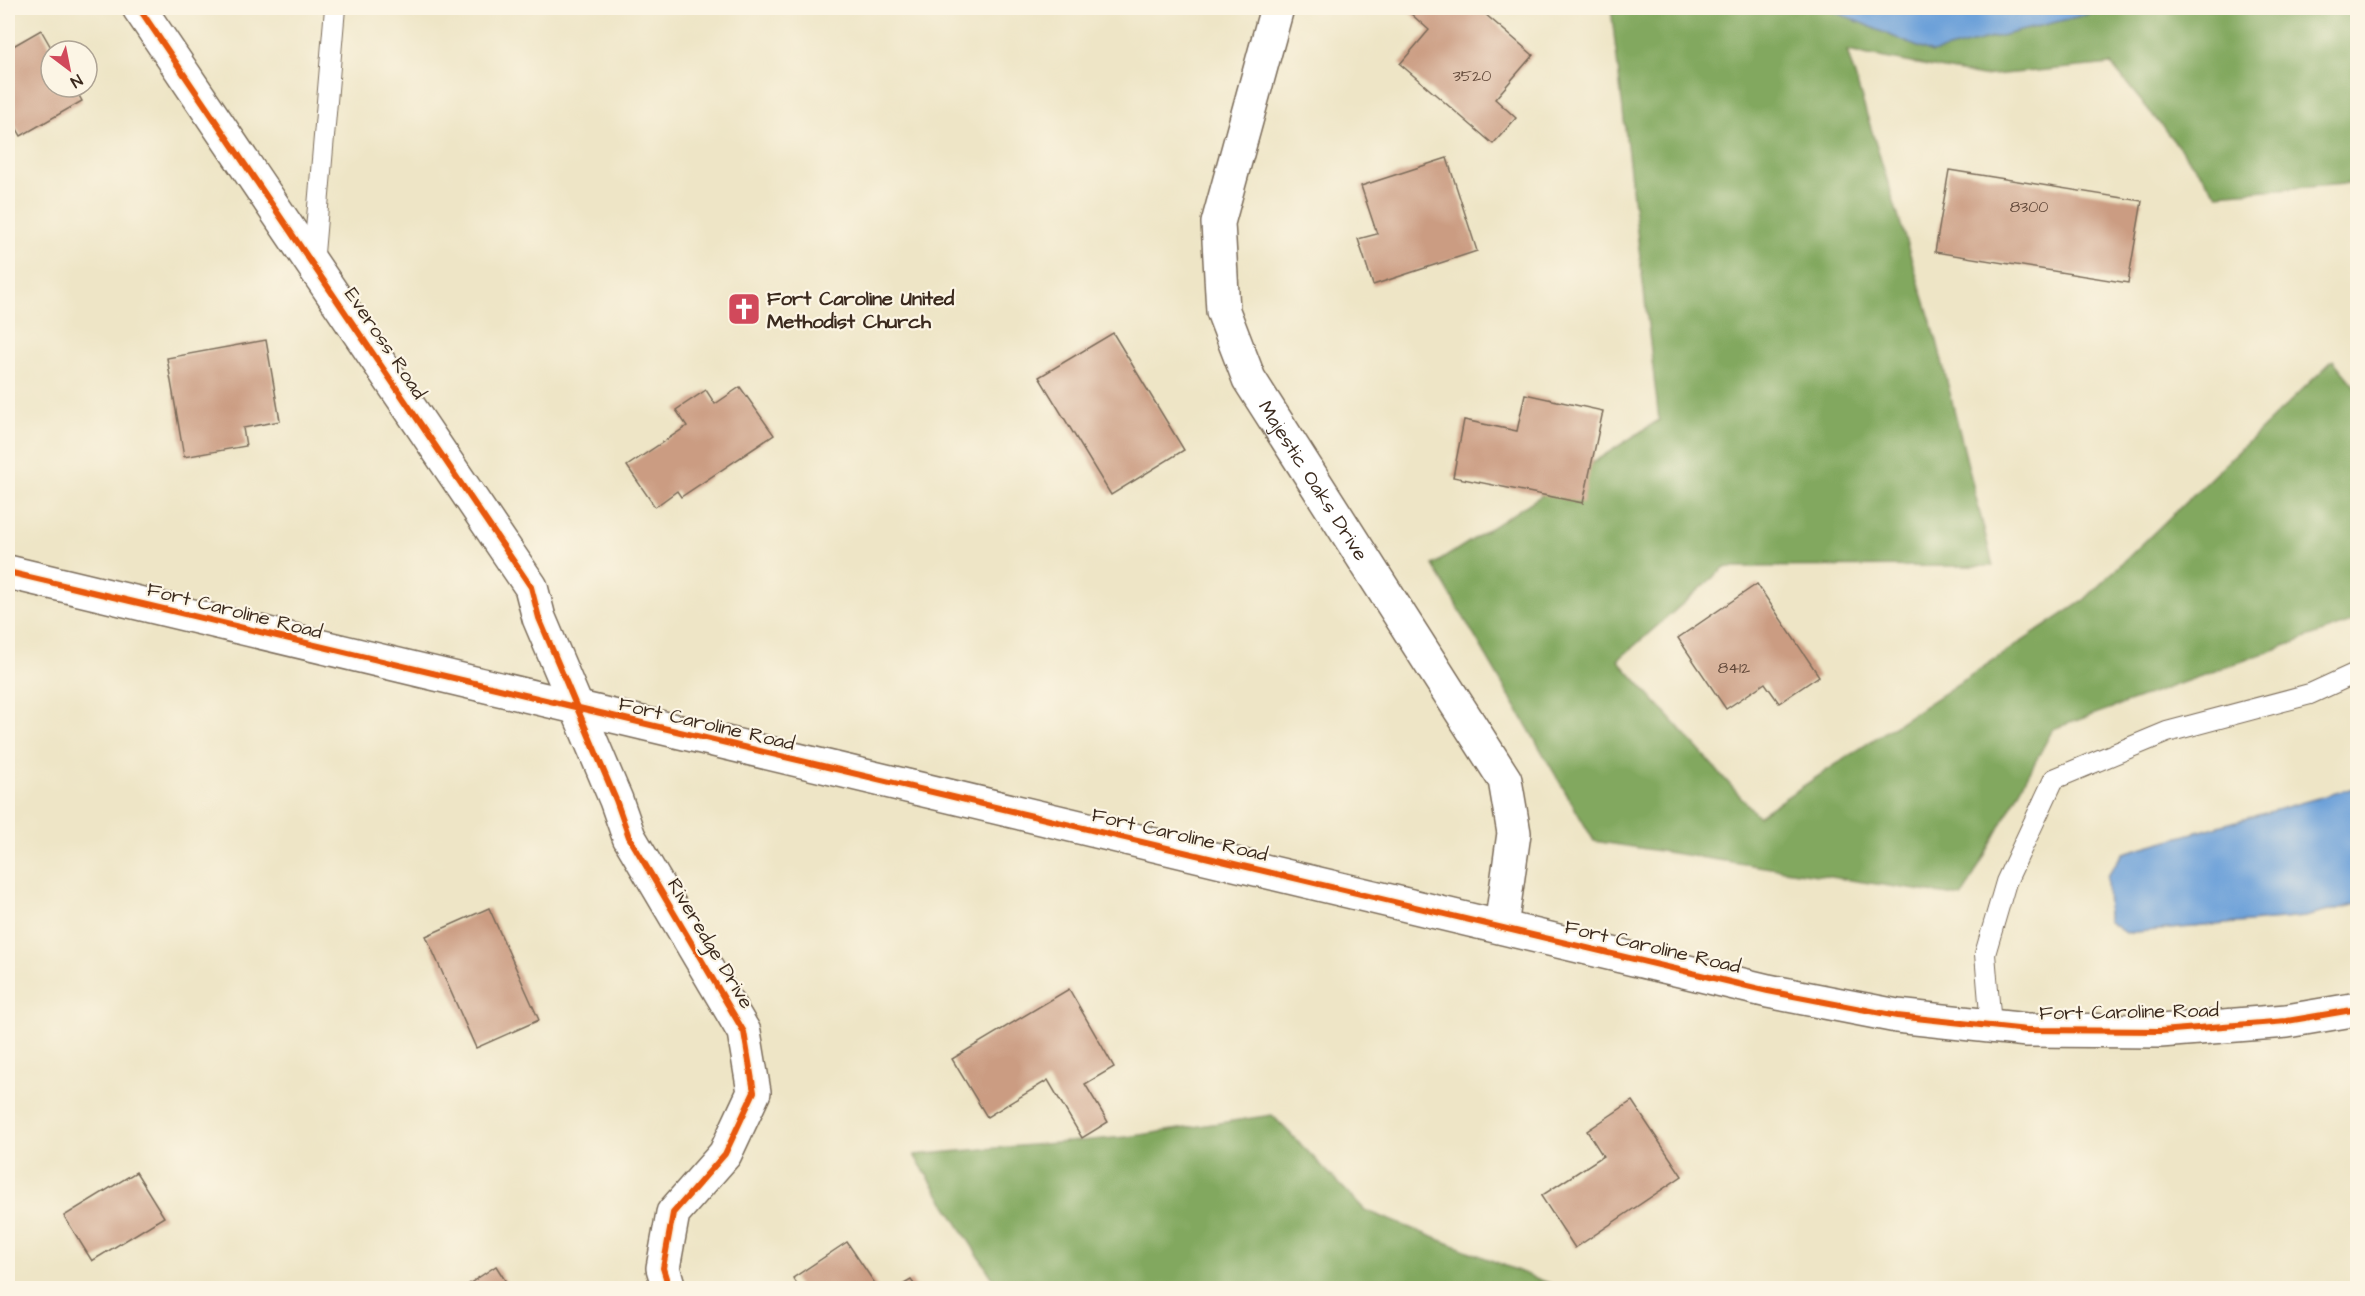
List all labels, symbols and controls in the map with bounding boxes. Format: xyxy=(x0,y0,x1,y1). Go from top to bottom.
north arrow xyxy=(39,39,99,99)
house number: 3520 xyxy=(1453,65,1491,87)
text: N xyxy=(66,69,87,93)
house number: 8300 xyxy=(2010,196,2048,218)
street label: Eveross Road xyxy=(337,282,433,405)
place label: Fort Caroline United Methodist Church xyxy=(767,285,955,336)
church icon: Fort Caroline United Methodist Church xyxy=(726,291,762,327)
street label: Majestic Oaks Drive xyxy=(1251,395,1375,566)
street label: Fort Caroline Road xyxy=(144,576,325,646)
house number: 8412 xyxy=(1718,657,1750,679)
street label: Fort Caroline Road xyxy=(616,690,798,758)
street label: Fort Caroline Road xyxy=(1089,801,1271,869)
street label: Riveredge Drive xyxy=(659,873,760,1015)
street label: Fort Caroline Road xyxy=(1562,913,1744,981)
street label: Fort Caroline Road xyxy=(2039,996,2219,1028)

